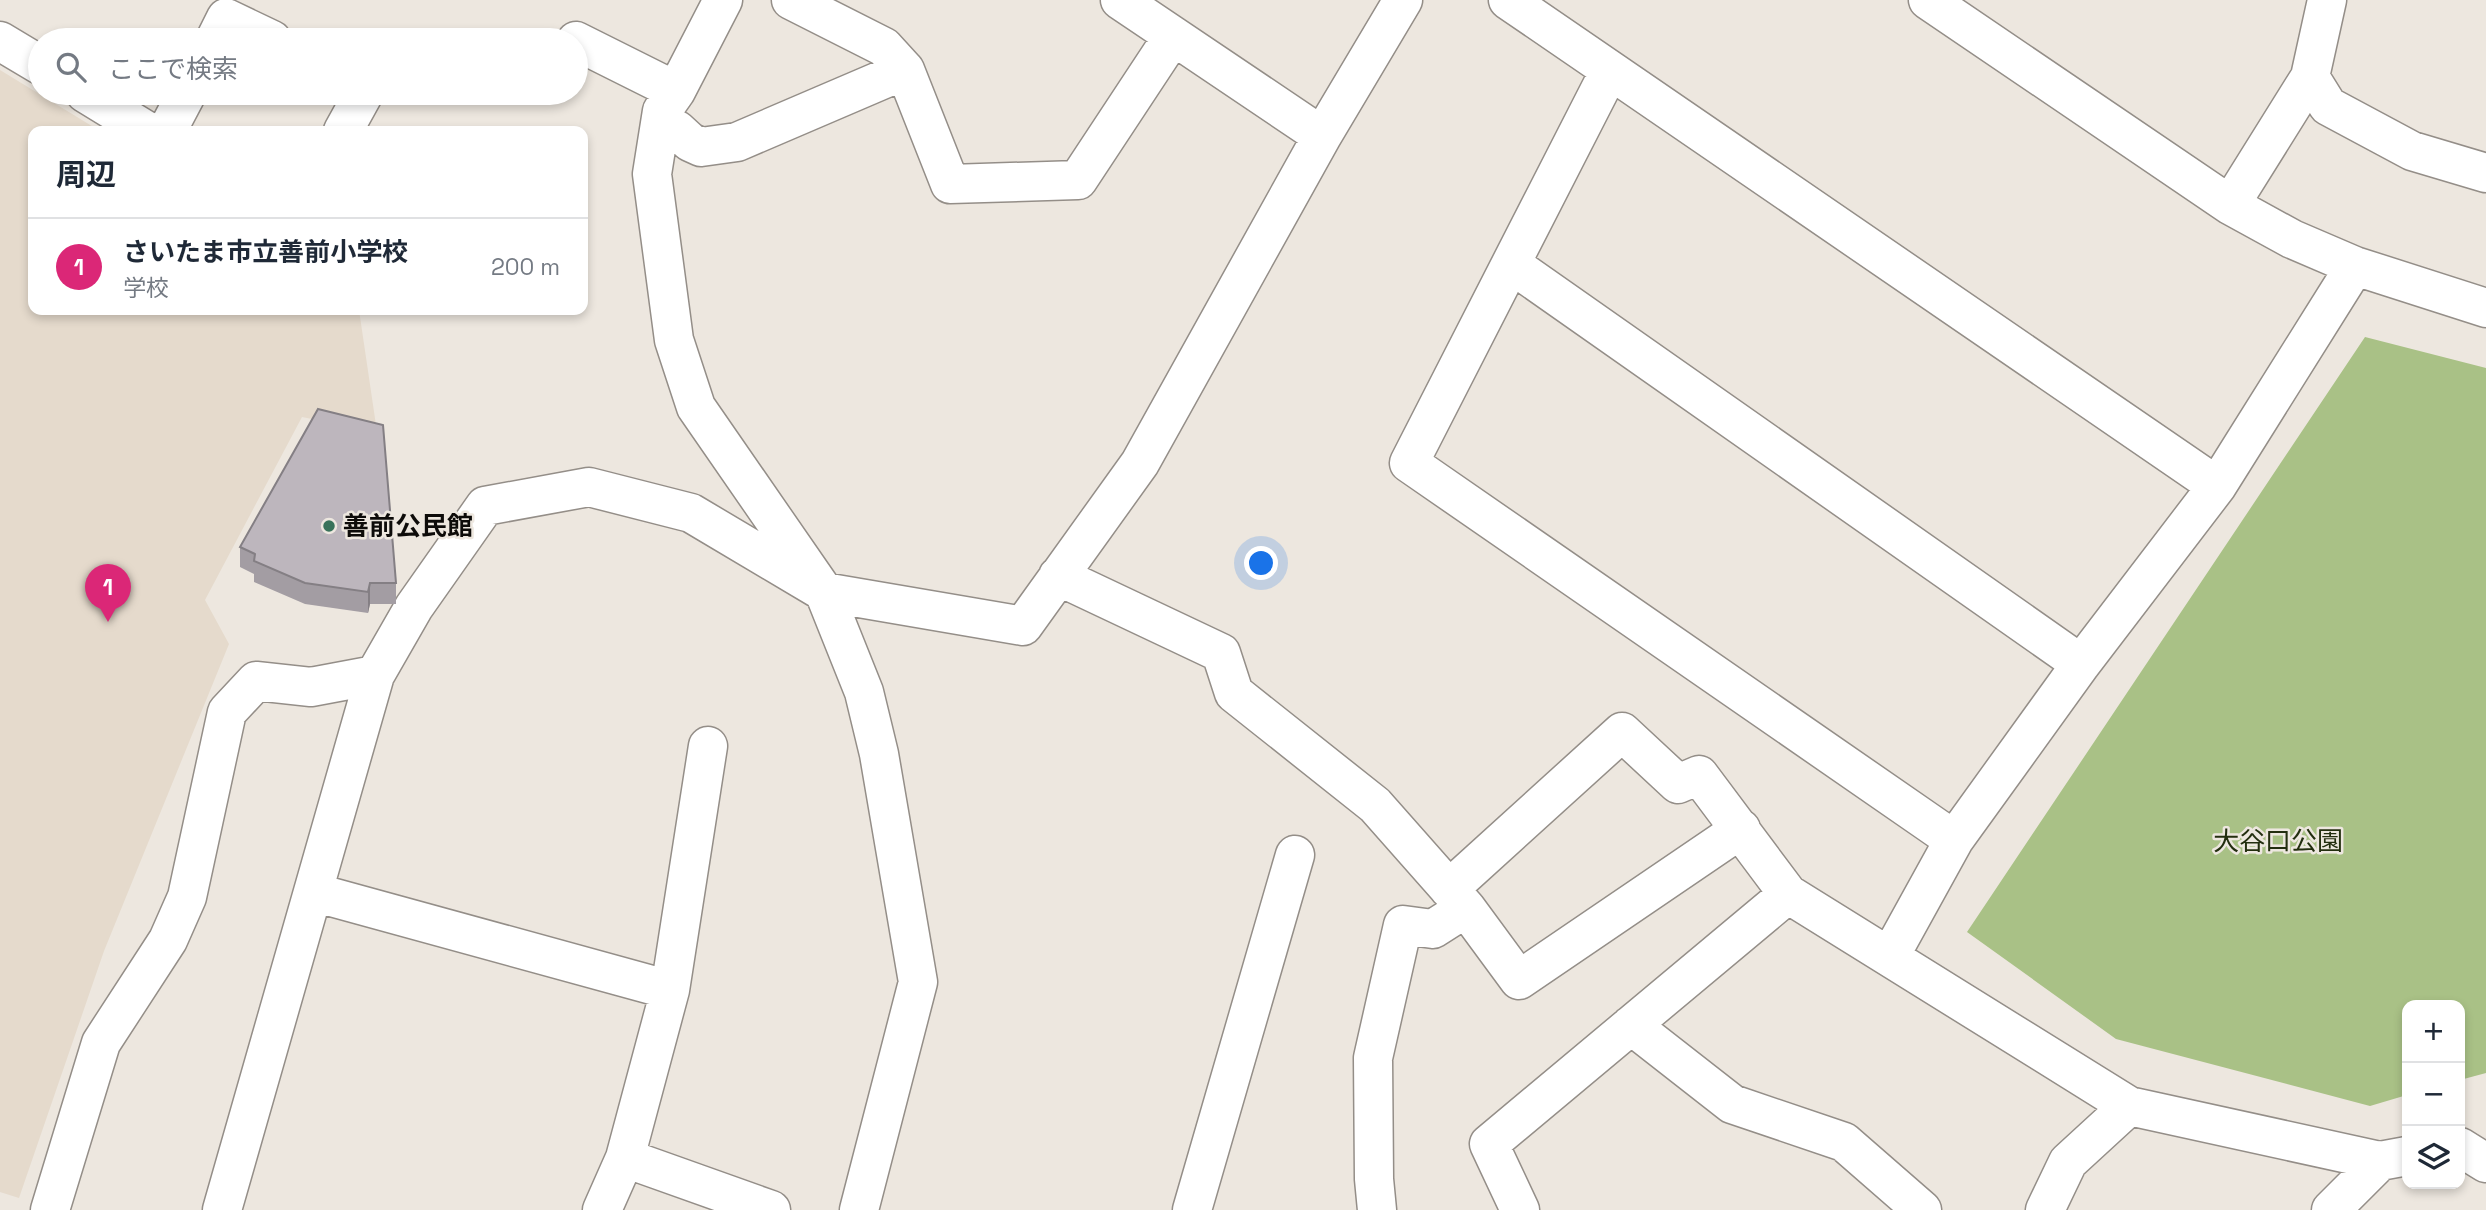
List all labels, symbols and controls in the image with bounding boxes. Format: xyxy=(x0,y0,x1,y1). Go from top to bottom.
search box xyxy=(28,28,588,105)
icon: search xyxy=(52,48,90,86)
text: ここで検索 xyxy=(108,52,238,86)
text: 周辺 xyxy=(56,155,116,194)
text: さいたま市立善前小学校 xyxy=(123,235,408,269)
text: 1 xyxy=(74,252,84,282)
text: 200 m xyxy=(491,252,560,282)
text: 学校 xyxy=(123,273,169,303)
place label: 善前公民館 xyxy=(343,509,473,543)
marker: 善前公民館 xyxy=(321,518,337,534)
your location xyxy=(1244,546,1278,580)
pin: 1 xyxy=(85,564,131,622)
park label: 大谷口公園 xyxy=(2213,824,2343,858)
map controls xyxy=(2402,1000,2465,1189)
button: + xyxy=(2402,1000,2465,1063)
button: − xyxy=(2402,1063,2465,1126)
button: layers xyxy=(2402,1126,2465,1189)

